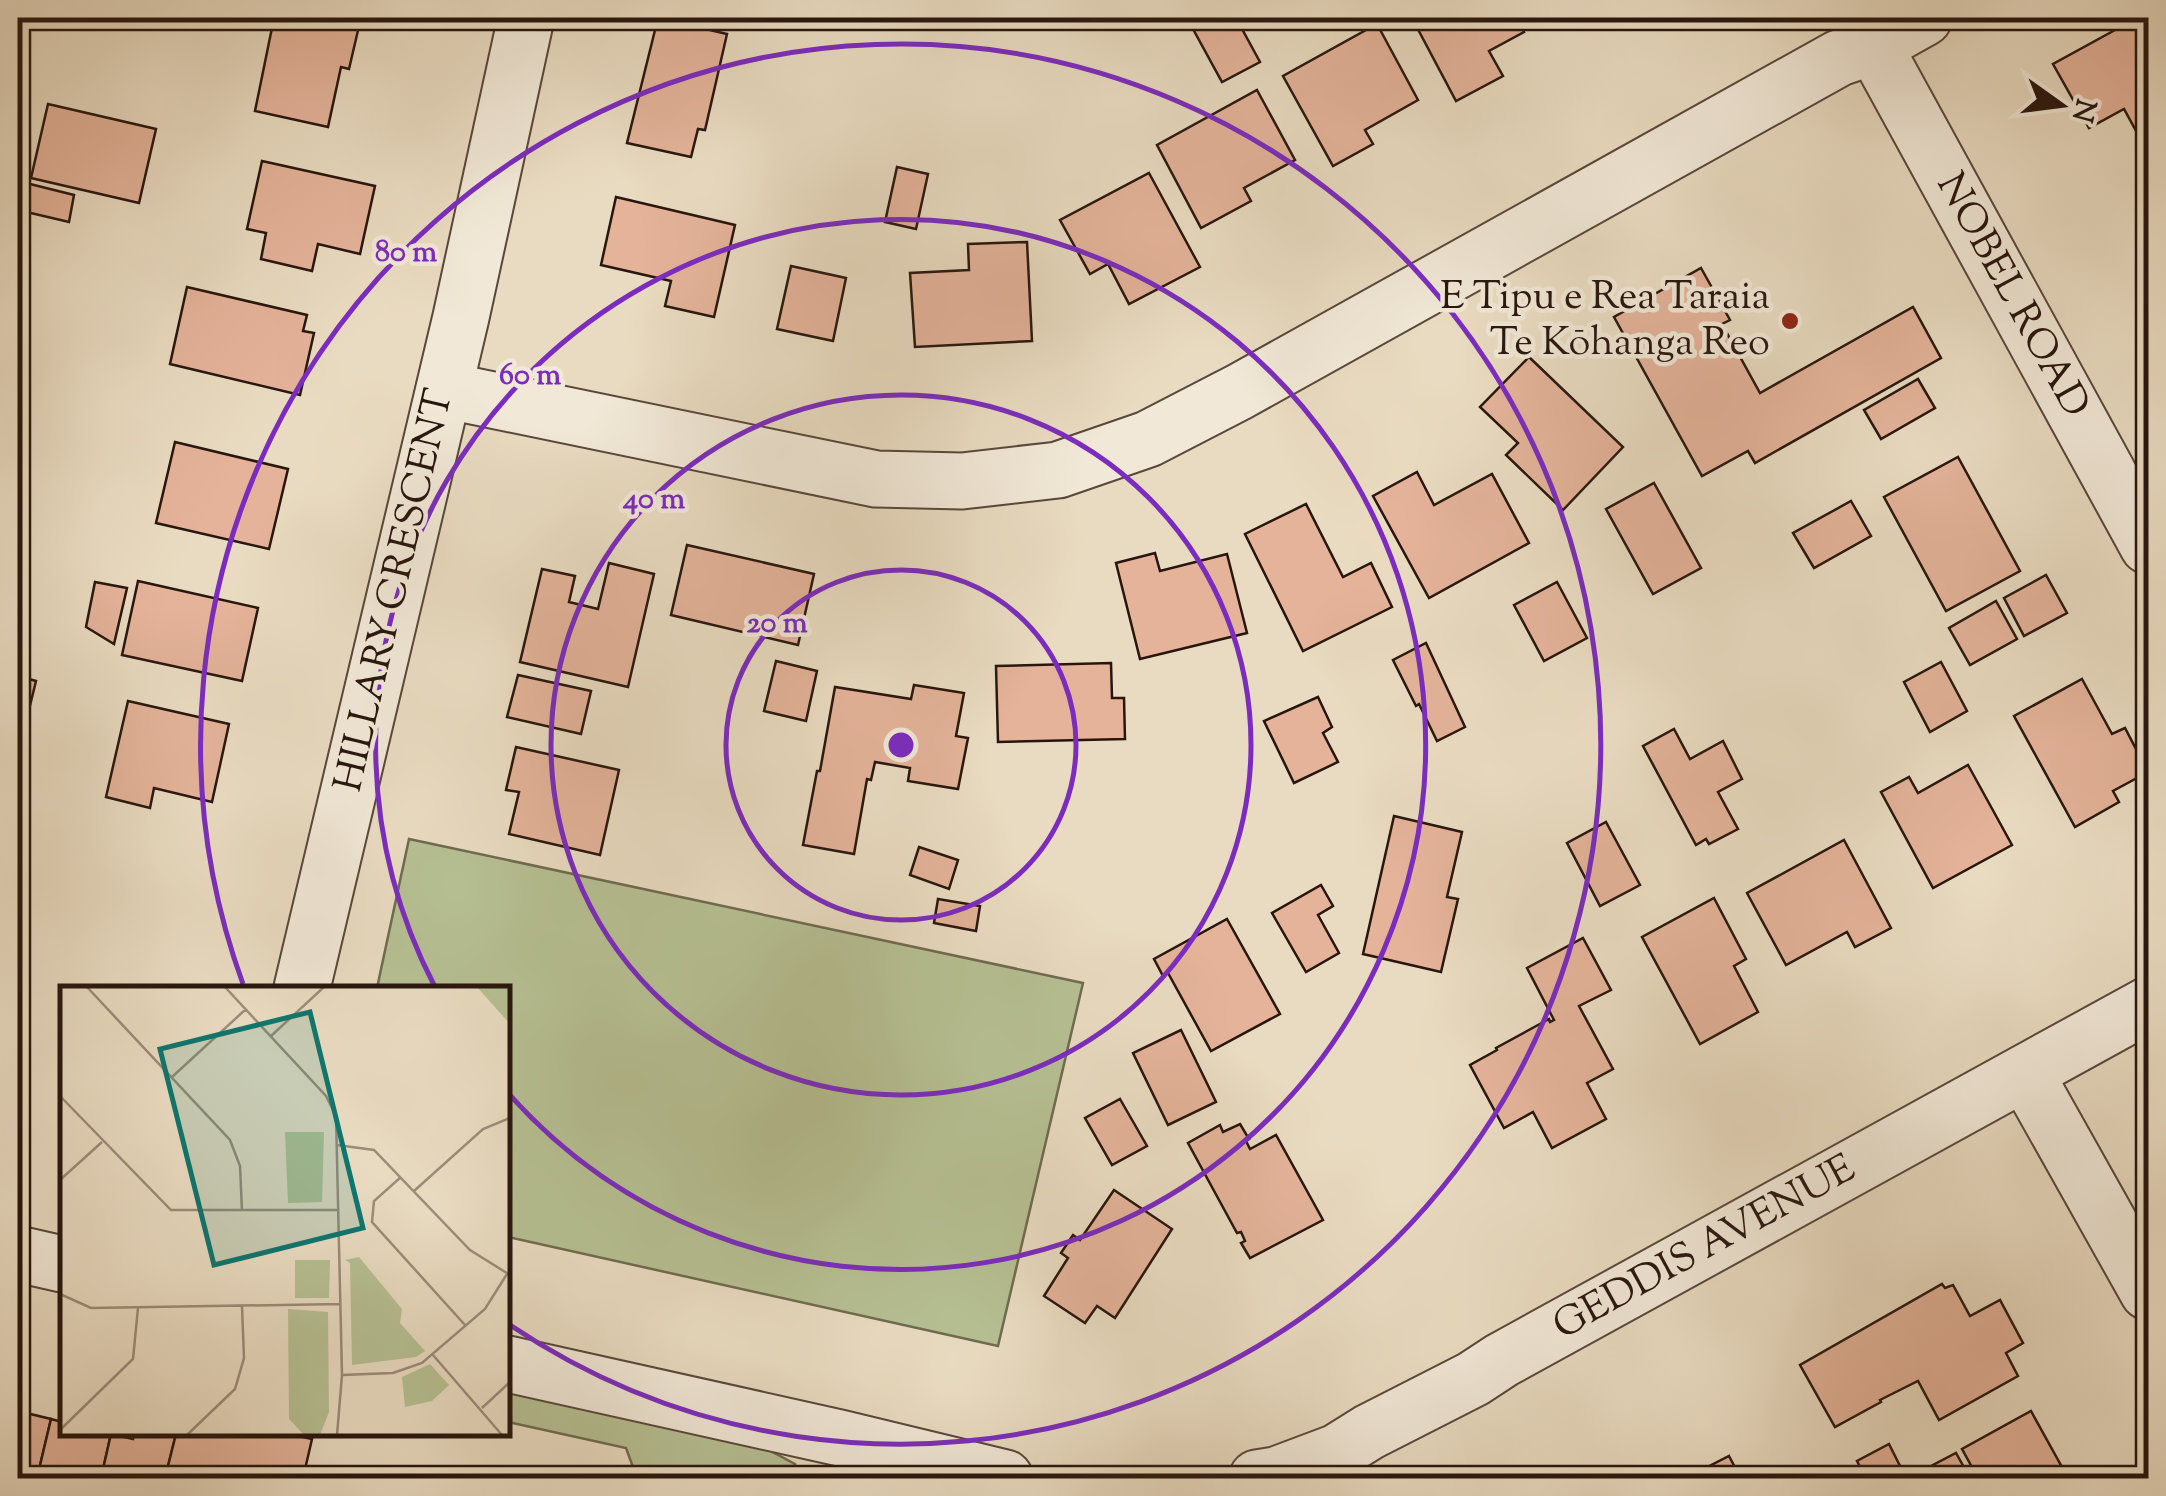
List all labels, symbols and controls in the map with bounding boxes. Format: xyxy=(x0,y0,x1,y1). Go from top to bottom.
north arrow xyxy=(2011,55,2111,155)
text: N xyxy=(2060,95,2104,126)
street label: NOBEL ROAD xyxy=(1920,163,2102,429)
text: 80 m xyxy=(375,232,437,275)
place label: E Tipu e Rea Taraia Te Kōhanga Reo xyxy=(1440,270,1770,373)
marker: E Tipu e Rea Taraia Te Kōhanga Reo xyxy=(1779,310,1801,332)
text: 60 m xyxy=(499,355,561,398)
street label: HILLARY CRESCENT xyxy=(322,384,470,798)
text: 40 m xyxy=(622,479,685,522)
text: 20 m xyxy=(746,603,808,646)
centre of rings xyxy=(883,727,919,763)
inset map xyxy=(60,986,510,1436)
street label: GEDDIS AVENUE xyxy=(1544,1142,1866,1356)

